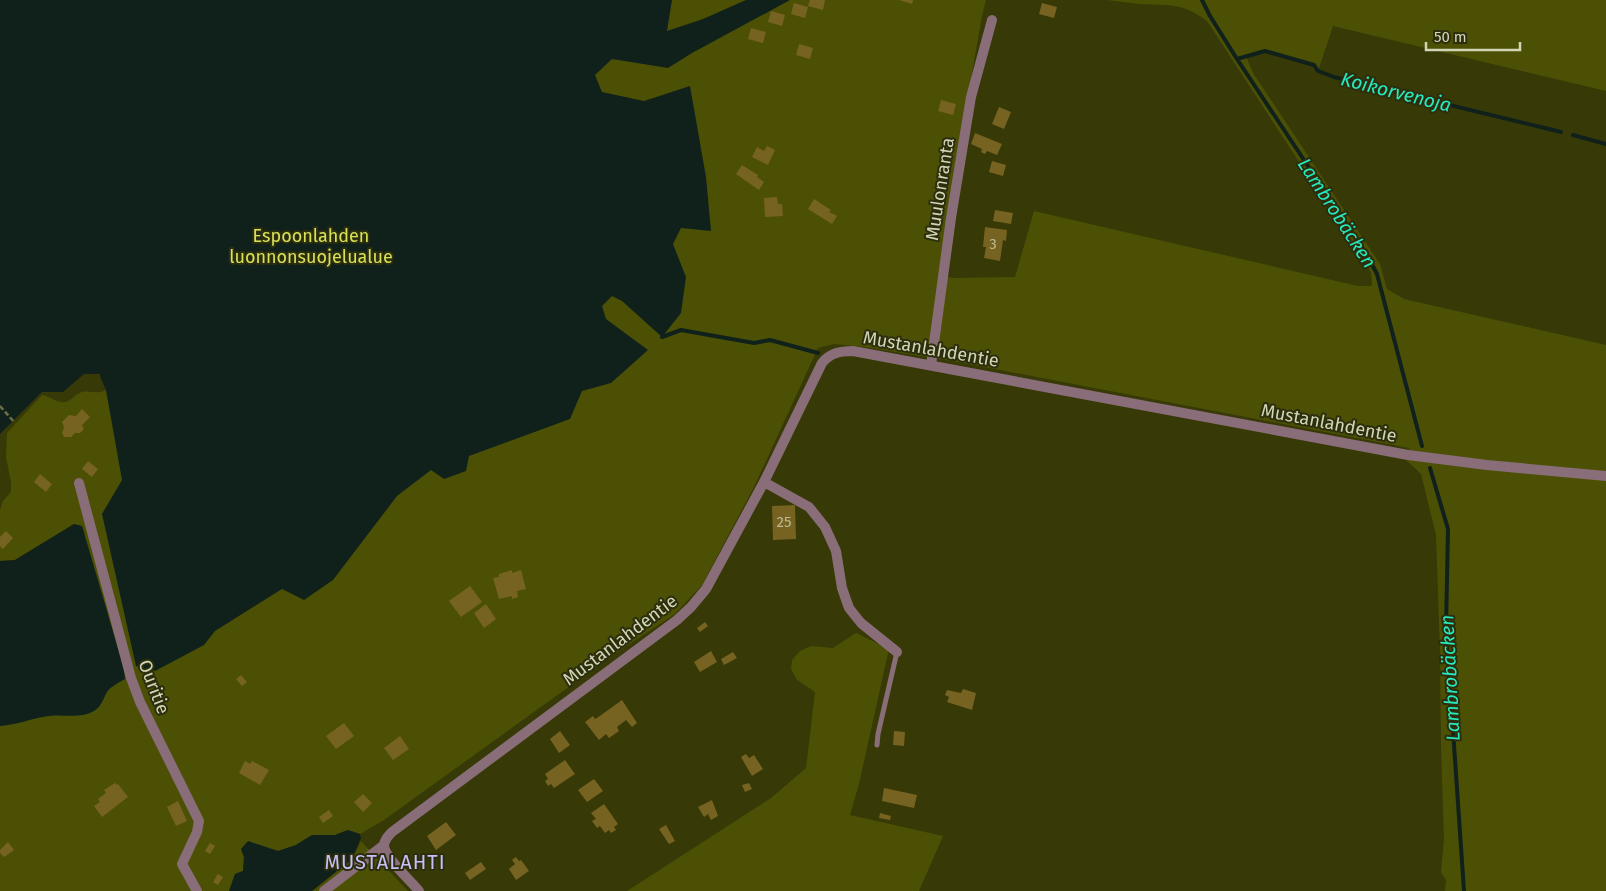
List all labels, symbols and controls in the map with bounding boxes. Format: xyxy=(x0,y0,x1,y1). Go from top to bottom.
scale bar xyxy=(1426,20,1520,52)
text: 50 m xyxy=(1434,28,1467,46)
water label: Koikorvenoja xyxy=(1339,67,1453,117)
street label: Muulonranta xyxy=(921,136,959,242)
water label: Lambrobäcken xyxy=(1293,154,1381,272)
park label: Espoonlahden luonnonsuojelualue xyxy=(229,225,393,268)
house number: 3 xyxy=(989,235,997,253)
street label: Mustanlahdentie xyxy=(861,326,1001,372)
street label: Mustanlahdentie xyxy=(1259,399,1399,447)
house number: 25 xyxy=(777,513,791,531)
street label: Mustanlahdentie xyxy=(558,590,682,690)
water label: Lambrobäcken xyxy=(1435,614,1465,742)
street label: Ouritie xyxy=(134,657,174,717)
district label: MUSTALAHTI xyxy=(324,850,446,874)

